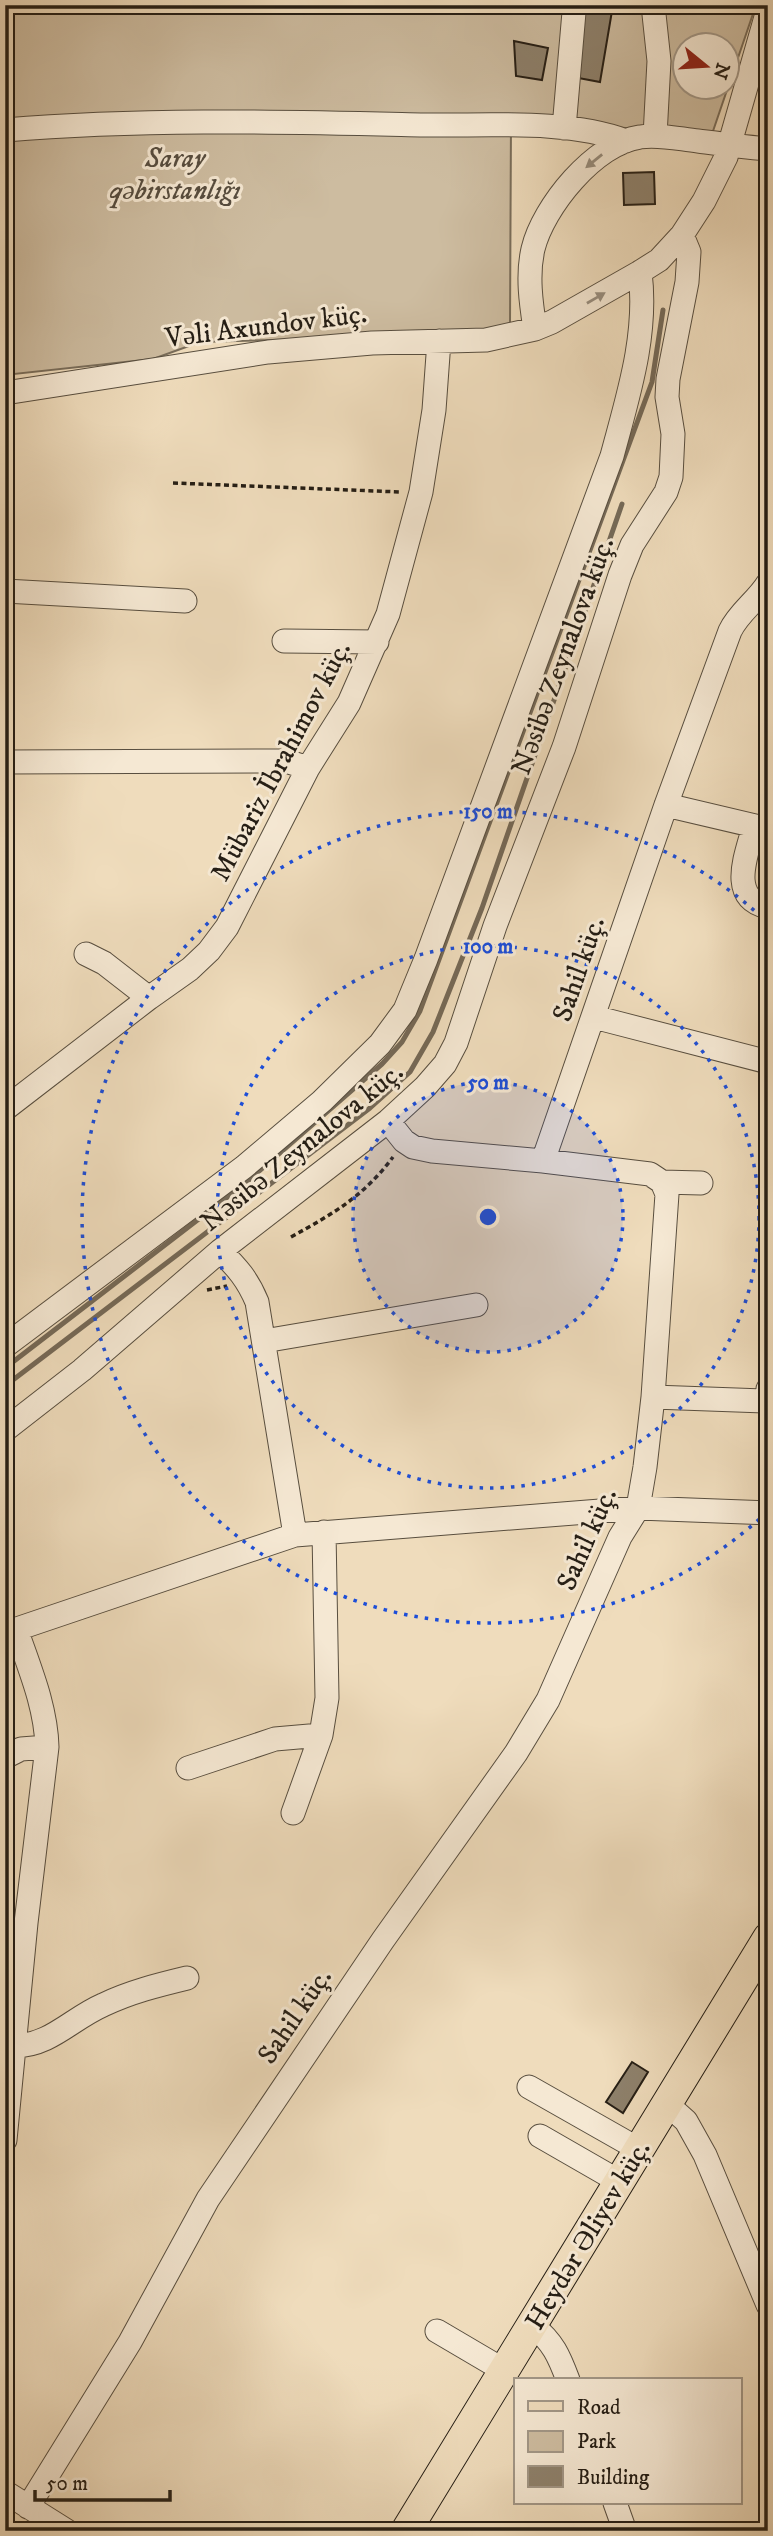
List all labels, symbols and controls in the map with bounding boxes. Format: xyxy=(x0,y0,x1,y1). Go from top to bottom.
north arrow xyxy=(672,32,742,102)
text: N xyxy=(707,60,734,82)
park label: Saray qəbirstanlığı xyxy=(108,141,241,209)
one-way arrow xyxy=(586,153,604,168)
one-way arrow xyxy=(586,292,605,304)
street label: Vəli Axundov küç. xyxy=(162,296,369,356)
street label: Nəsibə Zeynalova küç. xyxy=(504,532,622,780)
street label: Mübariz İbrahimov küç. xyxy=(203,635,359,887)
text: 150 m xyxy=(463,799,513,825)
street label: Sahil küç. xyxy=(545,912,613,1026)
text: 100 m xyxy=(463,934,513,960)
street label: Nəsibə Zeynalova küç. xyxy=(193,1054,411,1240)
text: 50 m xyxy=(466,1070,509,1096)
centre of rings xyxy=(476,1205,500,1229)
street label: Sahil küç. xyxy=(549,1482,625,1596)
street label: Sahil küç. xyxy=(250,1961,340,2071)
street label: Heydər Əliyev küç. xyxy=(517,2134,659,2336)
legend xyxy=(514,2378,742,2504)
text: Road xyxy=(577,2395,621,2421)
text: Park xyxy=(577,2429,617,2455)
scale bar xyxy=(35,2459,170,2503)
text: Building xyxy=(577,2465,650,2491)
text: 50 m xyxy=(46,2471,88,2497)

